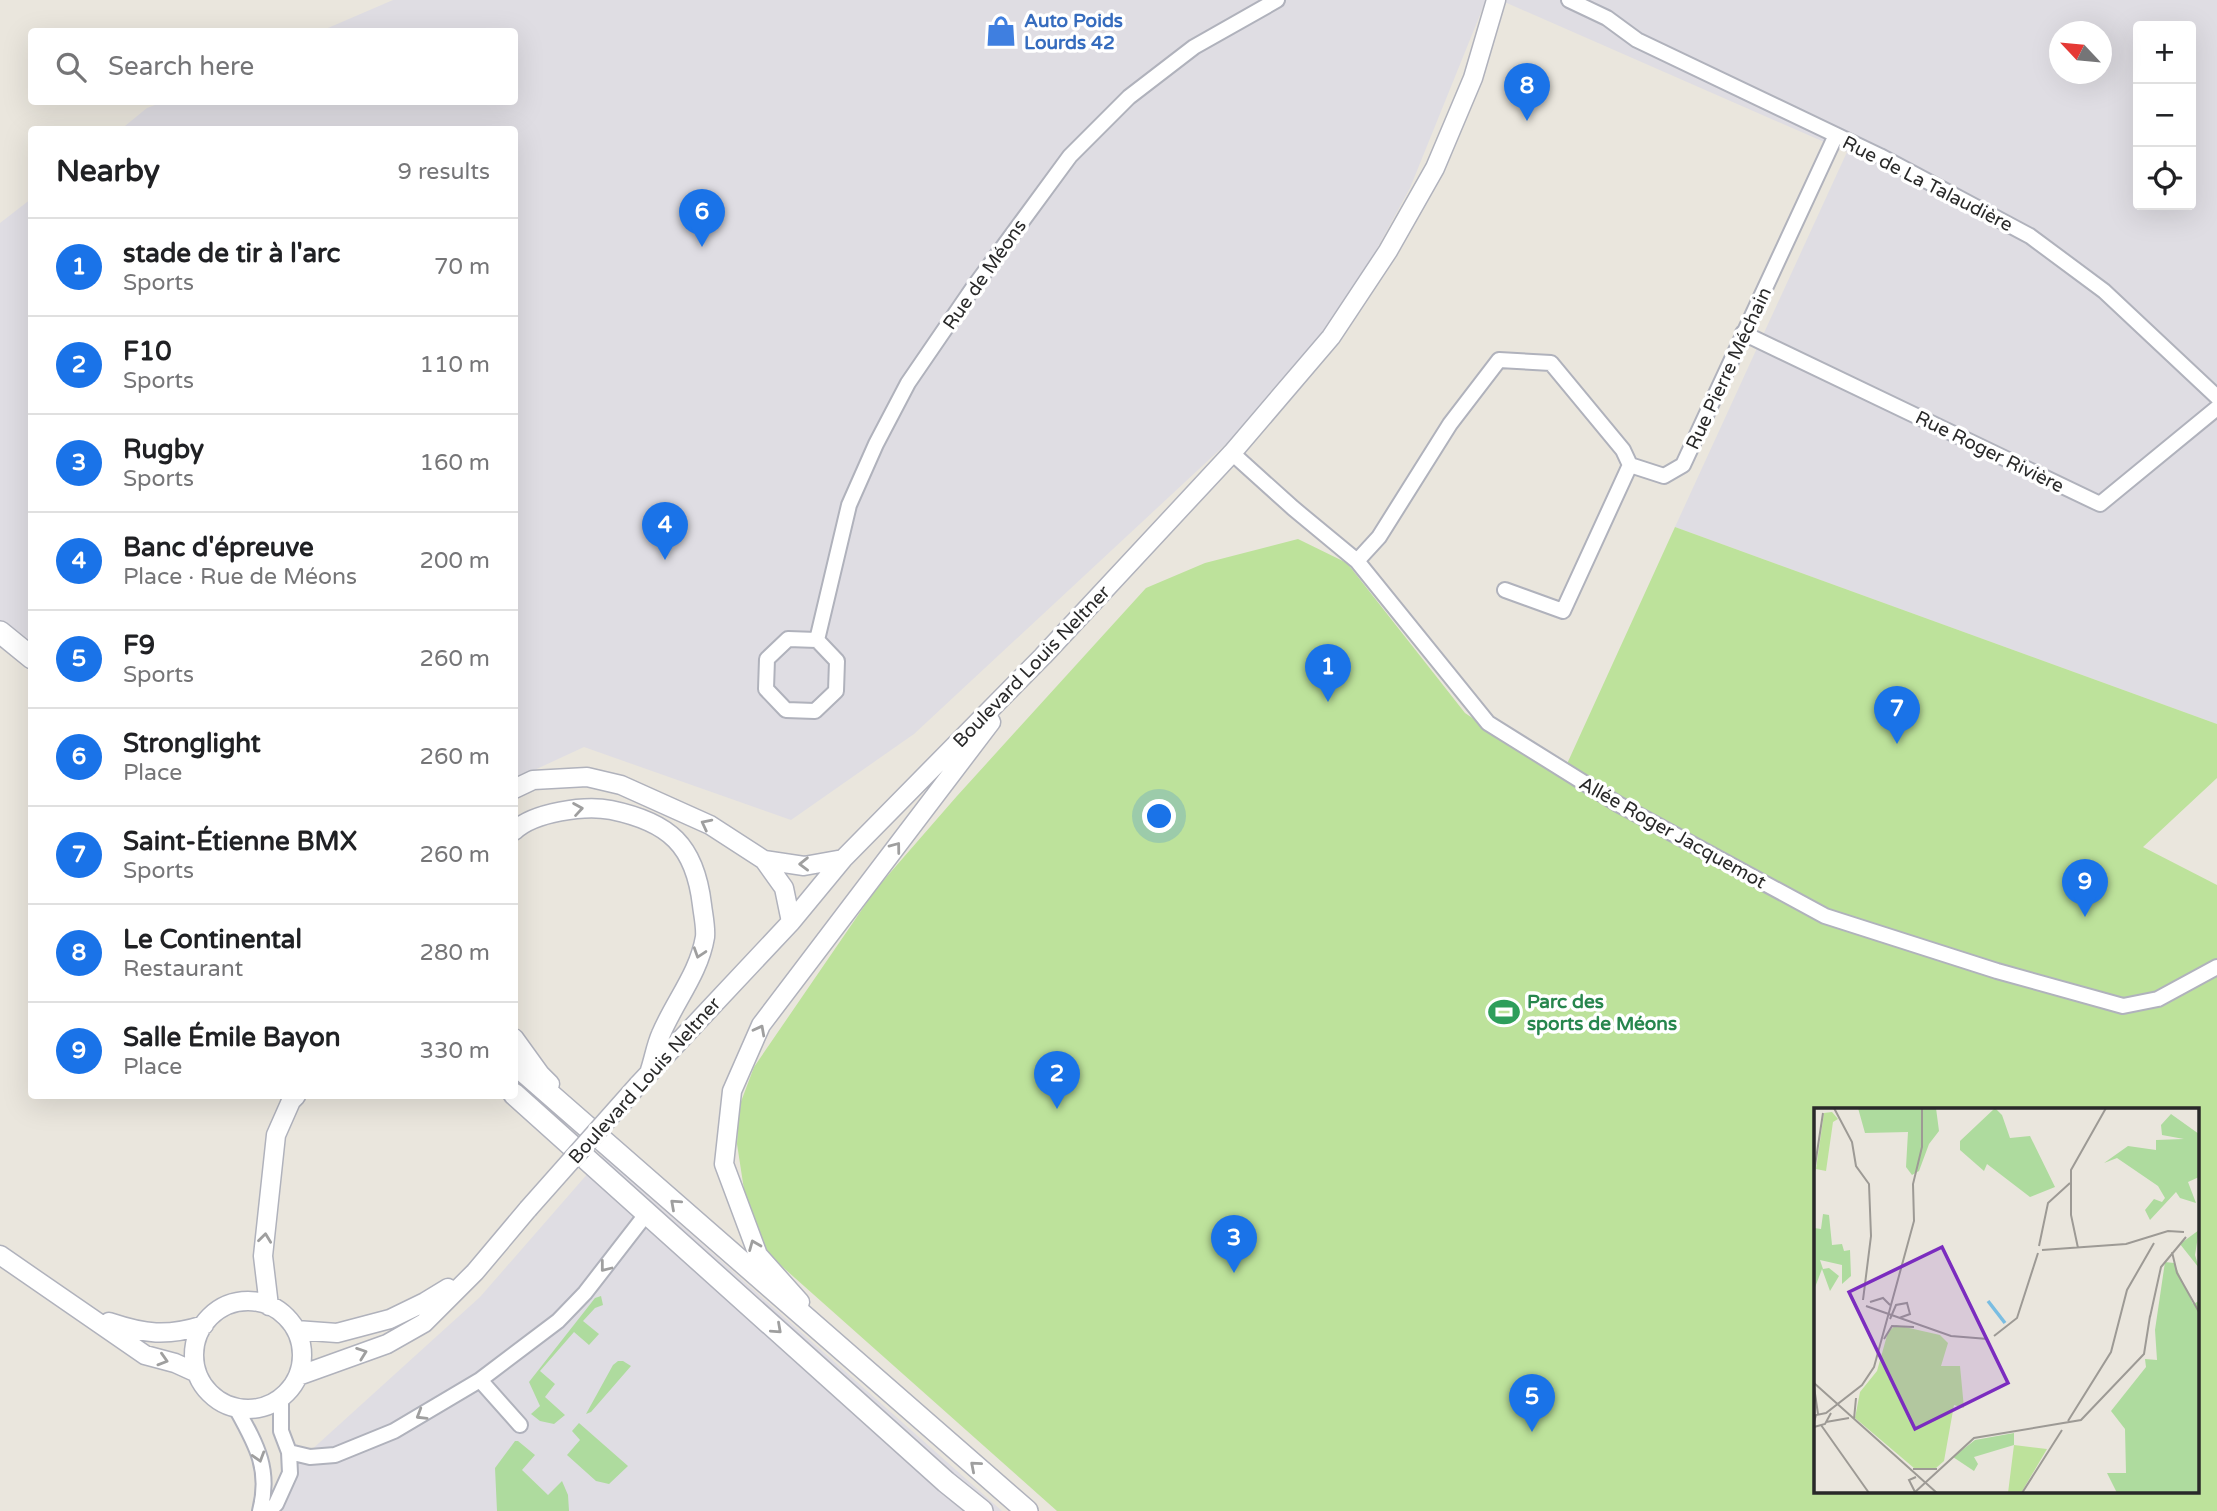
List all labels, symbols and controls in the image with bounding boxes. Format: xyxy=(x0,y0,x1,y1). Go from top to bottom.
place label: Auto Poids Lourds 42 xyxy=(1024,10,1123,54)
shop icon: Auto Poids Lourds 42 xyxy=(984,14,1018,48)
north arrow xyxy=(2049,21,2112,84)
map controls xyxy=(2133,21,2196,210)
button: + xyxy=(2133,21,2196,84)
search box xyxy=(28,28,518,105)
icon: search xyxy=(52,48,90,86)
text: Search here xyxy=(108,51,254,82)
pin: 8 xyxy=(1504,63,1550,121)
button: − xyxy=(2133,84,2196,147)
street label: Rue de La Talaudière xyxy=(1839,131,2016,236)
button: locate xyxy=(2133,147,2196,210)
text: Nearby xyxy=(56,153,160,190)
text: 9 results xyxy=(397,158,490,186)
pin: 6 xyxy=(679,189,725,247)
street label: Rue de Méons xyxy=(939,215,1031,334)
text: stade de tir à l'arc xyxy=(123,238,340,269)
text: 1 xyxy=(72,253,86,281)
text: 70 m xyxy=(434,253,490,281)
text: Sports xyxy=(123,269,194,297)
street label: Rue Pierre Méchain xyxy=(1682,284,1776,453)
text: F10 xyxy=(123,336,171,367)
text: 2 xyxy=(72,351,86,379)
text: 110 m xyxy=(420,351,490,379)
text: Sports xyxy=(123,367,194,395)
street label: Rue Roger Rivière xyxy=(1912,406,2067,497)
text: Rugby xyxy=(123,434,204,465)
text: 3 xyxy=(72,449,86,477)
text: 160 m xyxy=(420,449,490,477)
text: Sports xyxy=(123,465,194,493)
pin: 4 xyxy=(642,502,688,560)
text: Banc d'épreuve xyxy=(123,532,314,563)
text: 4 xyxy=(72,547,86,575)
text: 200 m xyxy=(420,547,490,575)
text: Place · Rue de Méons xyxy=(123,563,357,591)
street label: Boulevard Louis Neltner xyxy=(949,581,1115,752)
text: F9 xyxy=(123,630,155,661)
pin: 1 xyxy=(1305,644,1351,702)
text: 5 xyxy=(72,645,86,673)
text: 260 m xyxy=(420,645,490,673)
text: Sports xyxy=(123,661,194,689)
pin: 7 xyxy=(1874,686,1920,744)
text: Stronglight xyxy=(123,728,261,759)
text: 6 xyxy=(72,743,86,771)
text: 260 m xyxy=(420,743,490,771)
text: Place xyxy=(123,759,182,787)
street label: Allée Roger Jacquemot xyxy=(1575,772,1770,893)
your location xyxy=(1142,799,1176,833)
one-way arrow xyxy=(572,802,584,817)
one-way arrow xyxy=(701,819,714,833)
text: Saint-Étienne BMX xyxy=(123,826,357,857)
text: 7 xyxy=(72,841,86,869)
text: 260 m xyxy=(420,841,490,869)
one-way arrow xyxy=(887,842,900,855)
one-way arrow xyxy=(798,856,809,872)
text: Sports xyxy=(123,857,194,885)
pin: 9 xyxy=(2062,859,2108,917)
text: Le Continental xyxy=(123,924,302,955)
text: 8 xyxy=(72,939,86,967)
text: 280 m xyxy=(420,939,490,967)
one-way arrow xyxy=(693,946,708,958)
text: Restaurant xyxy=(123,955,243,983)
place label: Parc des sports de Méons xyxy=(1527,991,1677,1036)
street label: Boulevard Louis Neltner xyxy=(564,992,726,1168)
sports icon: Parc des sports de Méons xyxy=(1487,995,1521,1029)
text: Salle Émile Bayon xyxy=(123,1022,341,1053)
one-way arrow xyxy=(752,1024,765,1037)
text: 9 xyxy=(72,1037,86,1065)
text: 330 m xyxy=(420,1037,490,1065)
pin: 2 xyxy=(1034,1051,1080,1109)
text: Place xyxy=(123,1053,182,1081)
inset map xyxy=(1814,1108,2200,1494)
one-way arrow xyxy=(670,1200,683,1212)
pin: 3 xyxy=(1211,1215,1257,1273)
one-way arrow xyxy=(257,1232,272,1244)
one-way arrow xyxy=(749,1239,763,1251)
one-way arrow xyxy=(601,1260,614,1272)
one-way arrow xyxy=(768,1321,781,1334)
one-way arrow xyxy=(356,1347,368,1361)
one-way arrow xyxy=(157,1351,169,1366)
pin: 5 xyxy=(1509,1374,1555,1432)
one-way arrow xyxy=(416,1407,429,1420)
one-way arrow xyxy=(251,1451,266,1463)
one-way arrow xyxy=(970,1462,983,1474)

